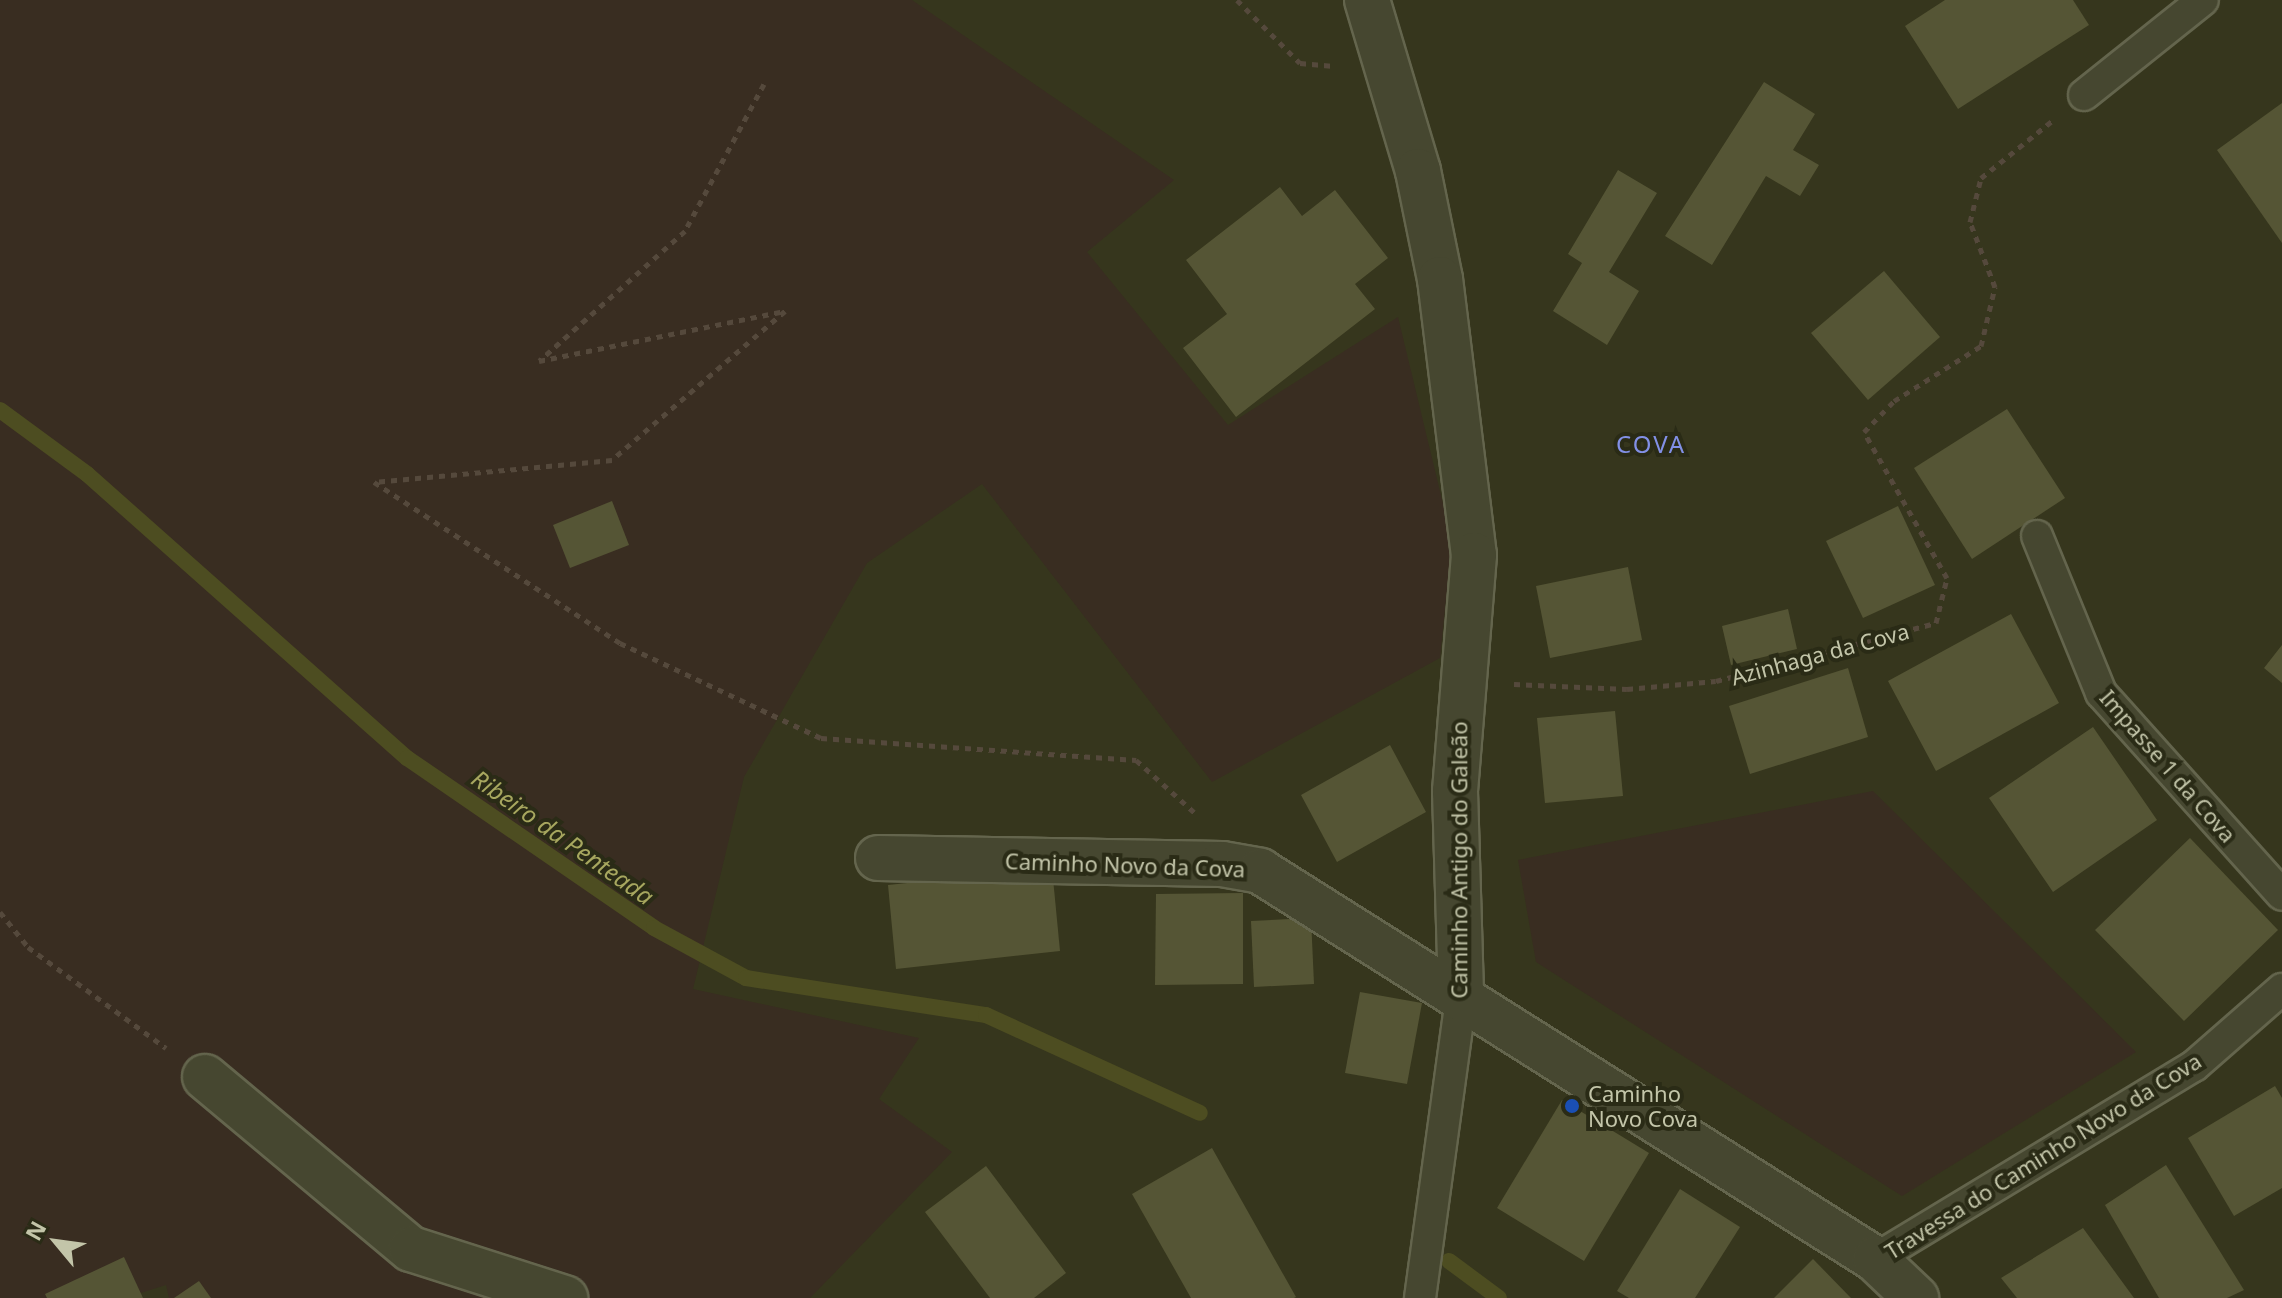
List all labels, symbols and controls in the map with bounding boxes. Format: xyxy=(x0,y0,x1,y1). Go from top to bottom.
district label: COVA xyxy=(1616,430,1686,458)
street label: Azinhaga da Cova xyxy=(1728,618,1912,690)
street label: Impasse 1 da Cova xyxy=(2095,684,2241,848)
street label: Caminho Antigo do Galeão xyxy=(1446,721,1472,999)
water label: Ribeiro da Penteada xyxy=(467,763,659,911)
street label: Caminho Novo da Cova xyxy=(1004,848,1246,882)
street label: Travessa do Caminho Novo da Cova xyxy=(1880,1047,2206,1265)
place label: Caminho Novo Cova xyxy=(1588,1080,1698,1132)
marker: Caminho Novo Cova xyxy=(1563,1097,1581,1115)
north arrow xyxy=(16,1202,96,1282)
text: N xyxy=(18,1215,52,1245)

